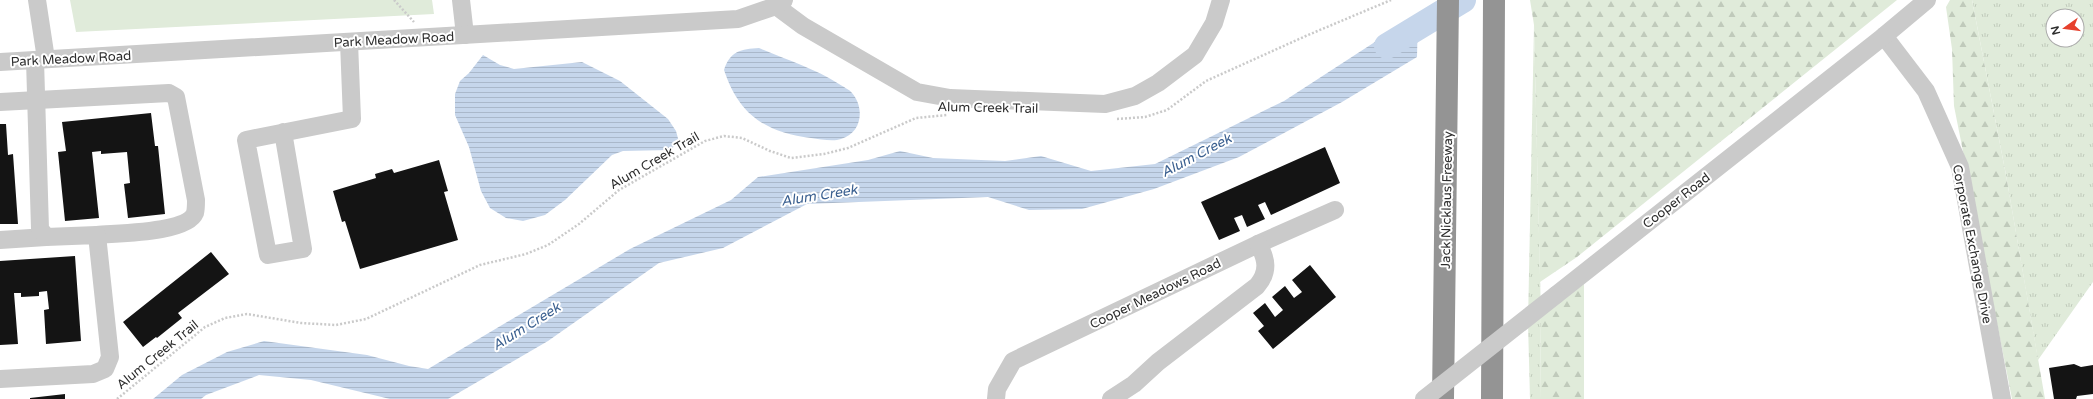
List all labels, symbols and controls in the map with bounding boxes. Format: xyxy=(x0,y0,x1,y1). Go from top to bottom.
north arrow xyxy=(2045,8,2085,48)
text: N xyxy=(2048,24,2063,36)
street label: Park Meadow Road xyxy=(333,29,455,51)
street label: Park Meadow Road xyxy=(10,48,132,70)
street label: Alum Creek Trail xyxy=(937,99,1039,117)
street label: Alum Creek Trail xyxy=(607,129,702,193)
water label: Alum Creek xyxy=(1158,129,1235,181)
street label: Jack Nicklaus Freeway xyxy=(1438,131,1456,269)
street label: Corporate Exchange Drive xyxy=(1949,163,1995,325)
street label: Cooper Road xyxy=(1640,169,1714,232)
water label: Alum Creek xyxy=(780,181,860,210)
street label: Cooper Meadows Road xyxy=(1087,255,1224,333)
water label: Alum Creek xyxy=(489,298,565,354)
street label: Alum Creek Trail xyxy=(113,317,202,393)

